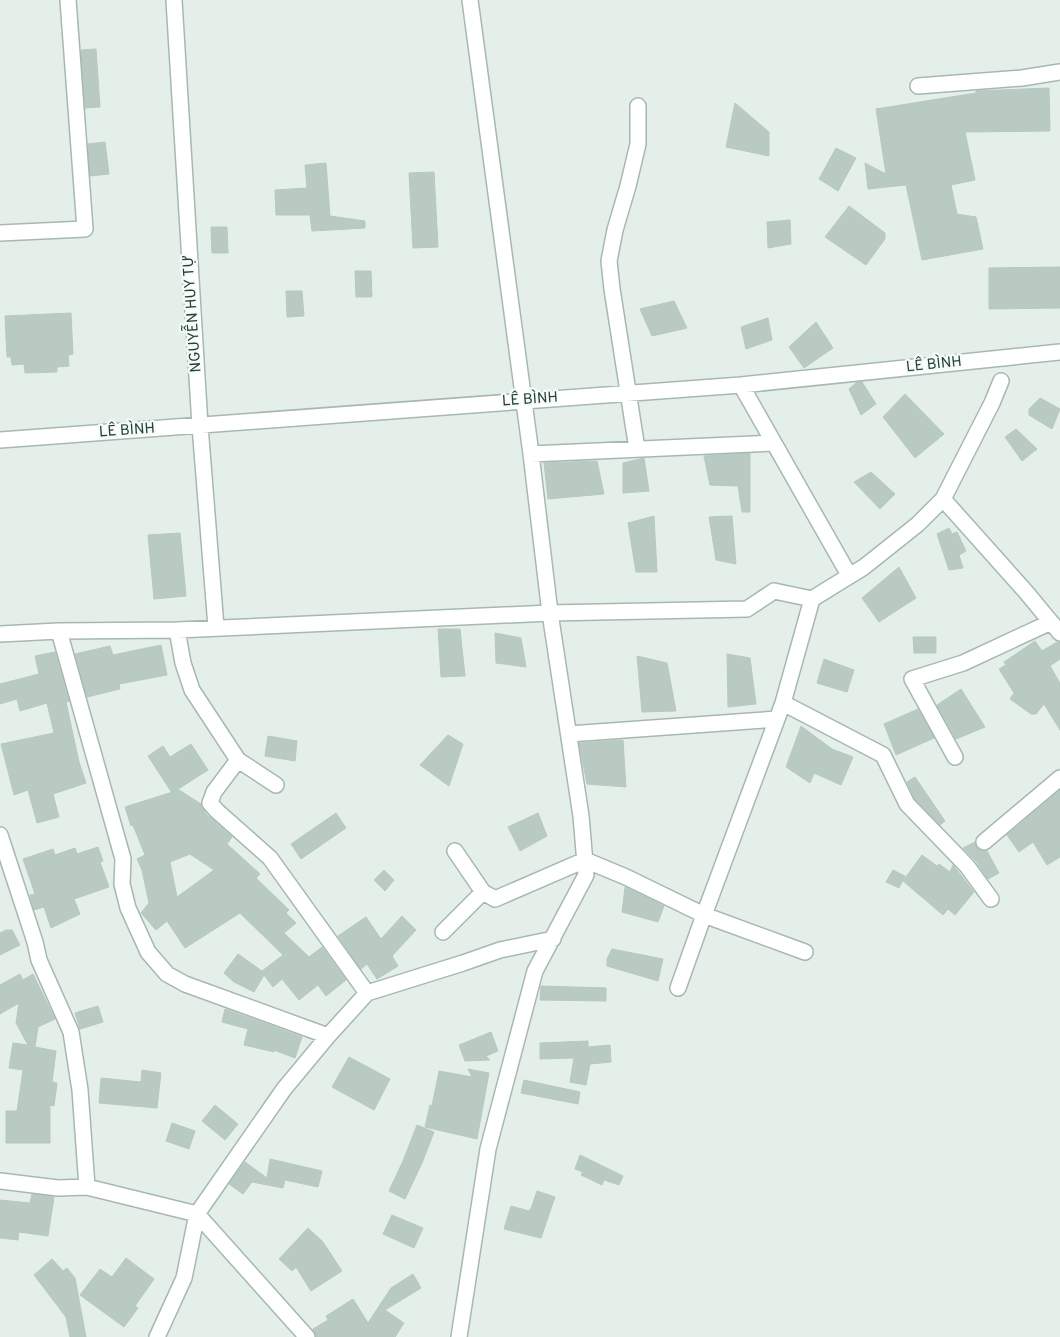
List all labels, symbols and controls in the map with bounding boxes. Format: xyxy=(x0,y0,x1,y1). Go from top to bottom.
street label: NGUYỄN HUY TỰ xyxy=(175,255,207,373)
street label: LÊ BÌNH xyxy=(905,352,963,377)
street label: LÊ BÌNH xyxy=(501,388,559,411)
street label: LÊ BÌNH xyxy=(98,419,156,442)

